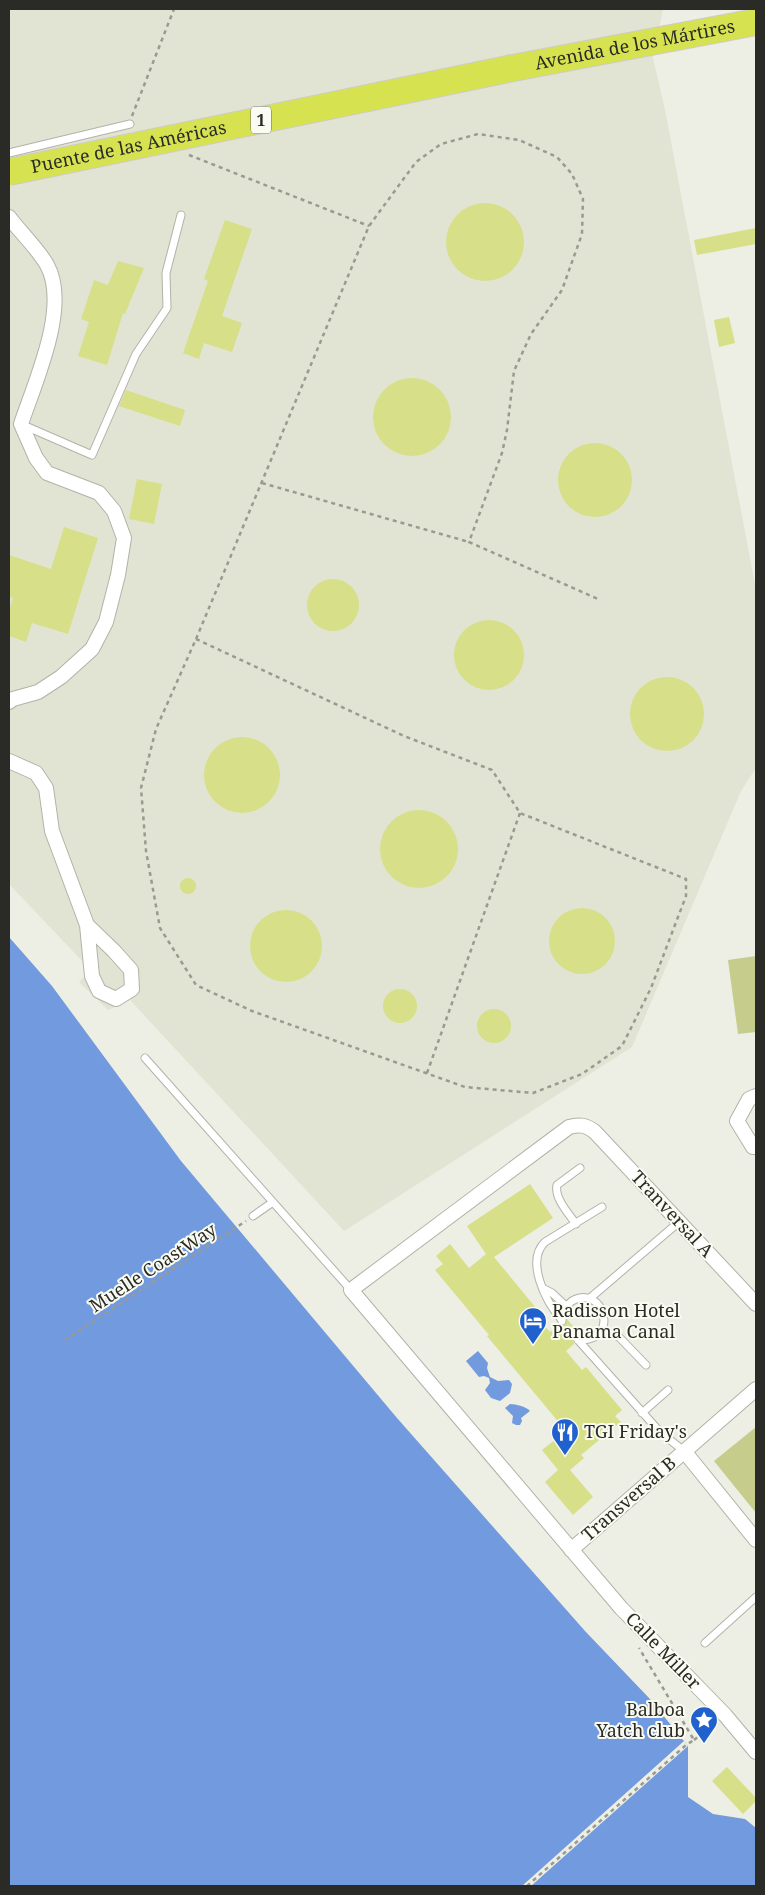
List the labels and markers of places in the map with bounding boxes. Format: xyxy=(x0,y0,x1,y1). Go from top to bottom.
place label: Radisson Hotel Panama Canal xyxy=(552,1298,680,1343)
hotel icon: Radisson Hotel Panama Canal xyxy=(518,1306,548,1345)
restaurant icon: TGI Friday's xyxy=(550,1417,580,1456)
place label: TGI Friday's xyxy=(584,1419,687,1443)
place label: Balboa Yatch club xyxy=(595,1697,685,1742)
place icon: Balboa Yatch club xyxy=(689,1705,719,1744)

